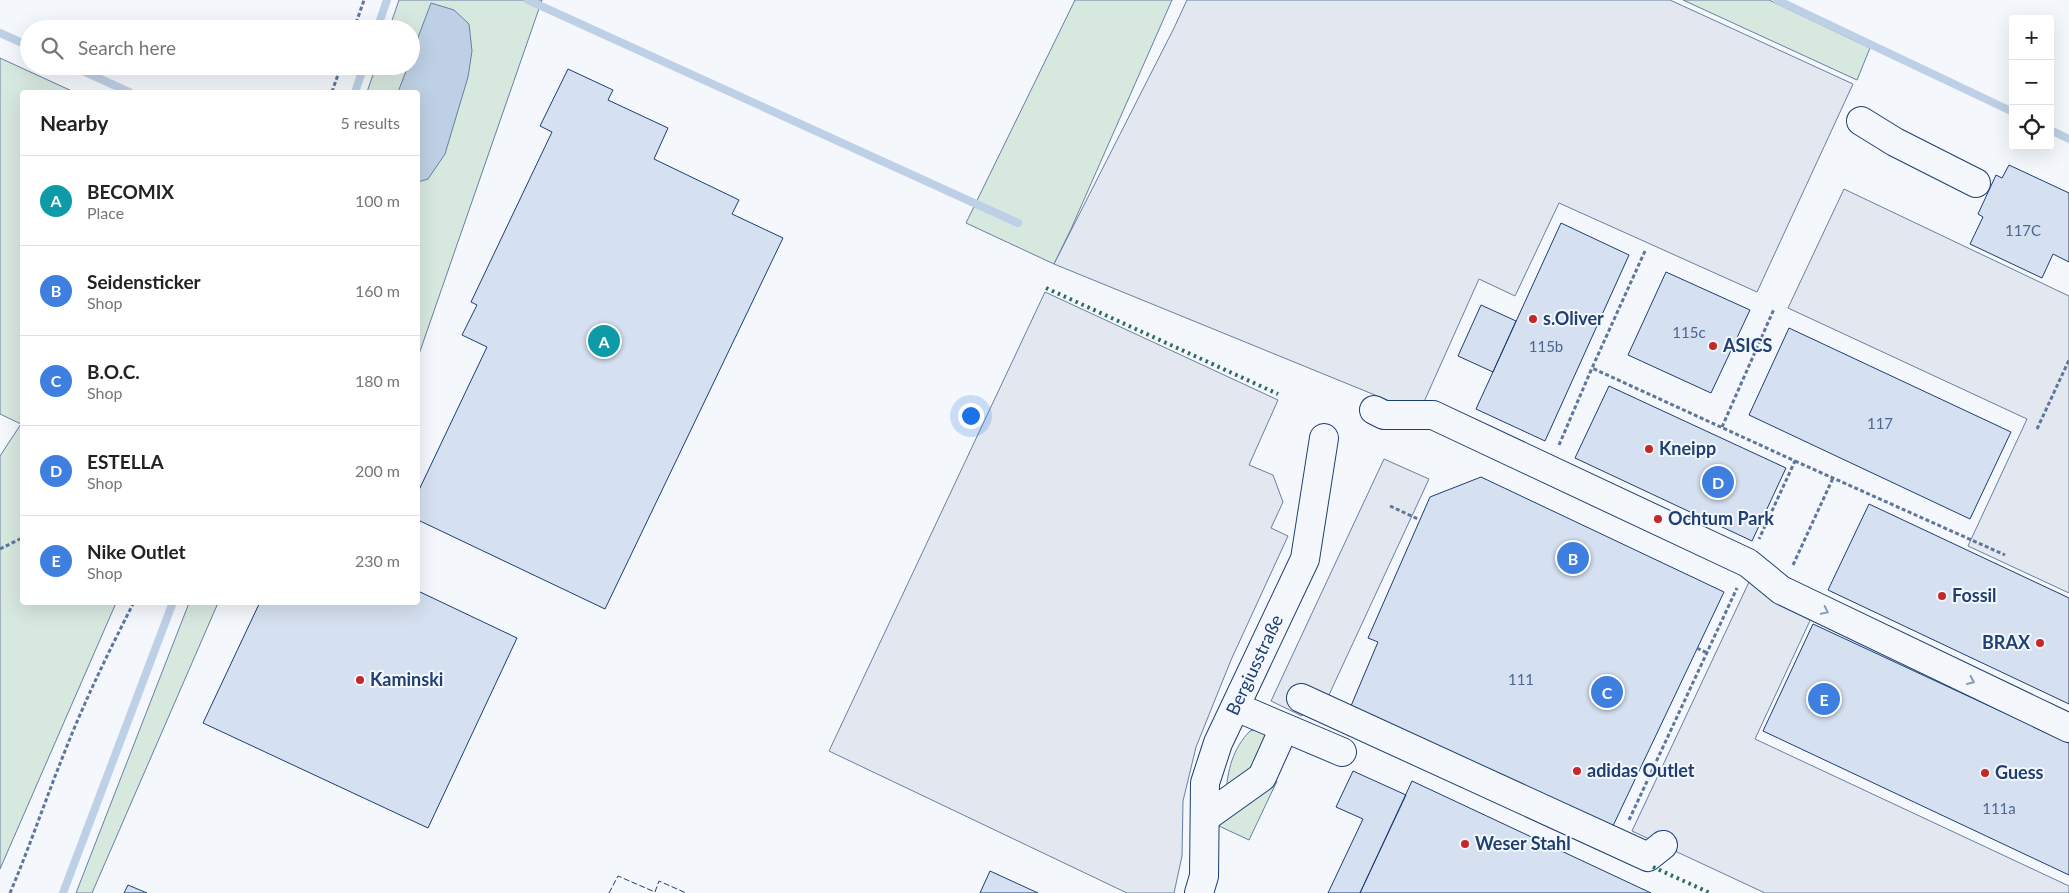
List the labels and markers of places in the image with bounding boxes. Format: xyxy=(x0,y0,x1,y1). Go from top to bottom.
place label: s.Oliver xyxy=(1543,307,1604,329)
marker: s.Oliver xyxy=(1527,313,1539,325)
pin: A xyxy=(588,322,620,360)
place label: ASICS xyxy=(1722,334,1773,356)
marker: ASICS xyxy=(1707,340,1719,352)
place label: Kneipp xyxy=(1659,437,1716,459)
marker: Kneipp xyxy=(1643,443,1655,455)
pin: D xyxy=(1702,463,1734,501)
place label: Ochtum Park xyxy=(1668,507,1774,529)
marker: Ochtum Park xyxy=(1652,513,1664,525)
pin: B xyxy=(1557,539,1589,577)
place label: Fossil xyxy=(1952,584,1997,606)
marker: Fossil xyxy=(1936,590,1948,602)
place label: BRAX xyxy=(1982,631,2031,653)
marker: BRAX xyxy=(2034,637,2046,649)
place label: Kaminski xyxy=(370,668,443,690)
pin: C xyxy=(1591,673,1623,711)
marker: Kaminski xyxy=(354,674,366,686)
pin: E xyxy=(1808,680,1840,718)
place label: adidas Outlet xyxy=(1587,759,1695,781)
place label: Guess xyxy=(1995,761,2044,783)
marker: adidas Outlet xyxy=(1571,765,1583,777)
marker: Guess xyxy=(1979,767,1991,779)
place label: Weser Stahl xyxy=(1475,832,1571,854)
marker: Weser Stahl xyxy=(1459,838,1471,850)

